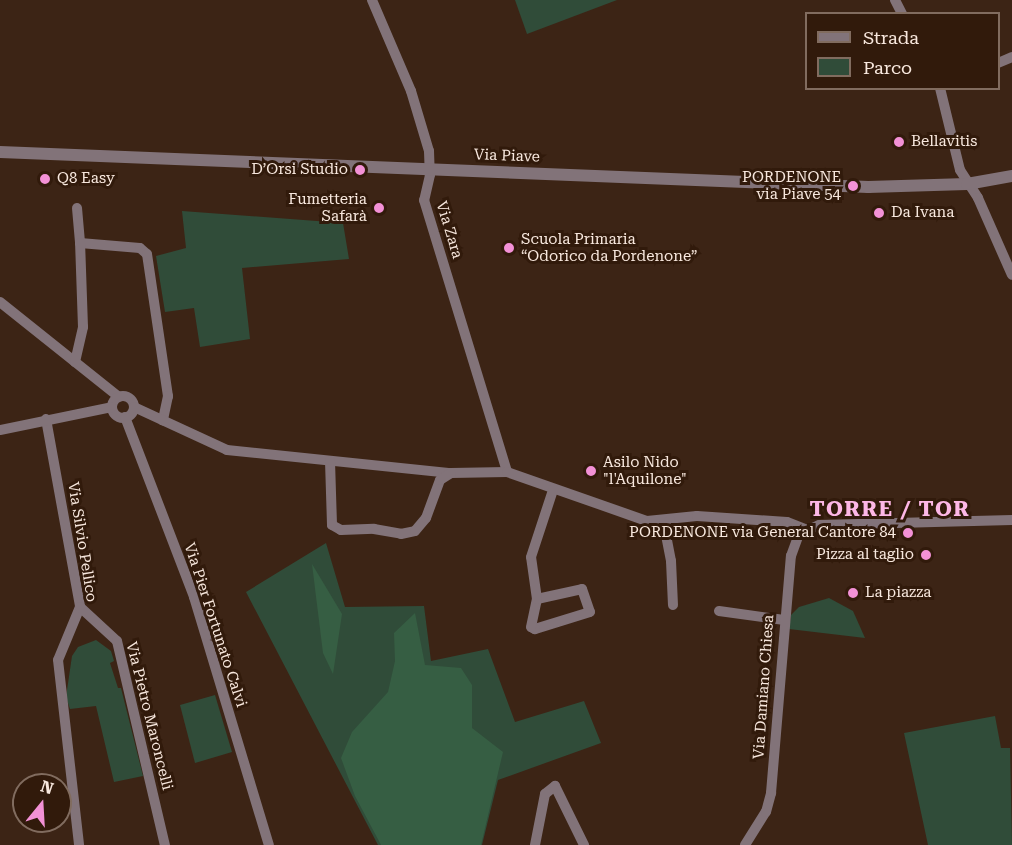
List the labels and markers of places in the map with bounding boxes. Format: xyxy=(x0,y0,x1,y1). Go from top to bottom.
place label: Bellavitis xyxy=(911,133,977,151)
marker: Bellavitis xyxy=(892,135,906,149)
place label: D’Orsi Studio xyxy=(251,161,348,179)
marker: D’Orsi Studio xyxy=(353,163,367,177)
place label: PORDENONE via Piave 54 xyxy=(742,168,841,203)
place label: Q8 Easy xyxy=(57,170,115,188)
marker: Q8 Easy xyxy=(38,172,52,186)
marker: PORDENONE via Piave 54 xyxy=(846,179,860,193)
place label: Fumetteria Safarà xyxy=(288,190,367,225)
marker: Fumetteria Safarà xyxy=(372,201,386,215)
place label: Da Ivana xyxy=(891,204,954,222)
marker: Da Ivana xyxy=(872,206,886,220)
place label: Scuola Primaria “Odorico da Pordenone” xyxy=(521,230,697,265)
marker: Scuola Primaria “Odorico da Pordenone” xyxy=(502,241,516,255)
place label: Asilo Nido "l'Aquilone" xyxy=(603,453,687,488)
marker: Asilo Nido "l'Aquilone" xyxy=(584,464,598,478)
place label: PORDENONE via General Cantore 84 xyxy=(629,524,896,542)
marker: PORDENONE via General Cantore 84 xyxy=(901,526,915,540)
place label: Pizza al taglio xyxy=(816,546,914,564)
marker: Pizza al taglio xyxy=(919,548,933,562)
place label: La piazza xyxy=(865,584,931,602)
marker: La piazza xyxy=(846,586,860,600)

